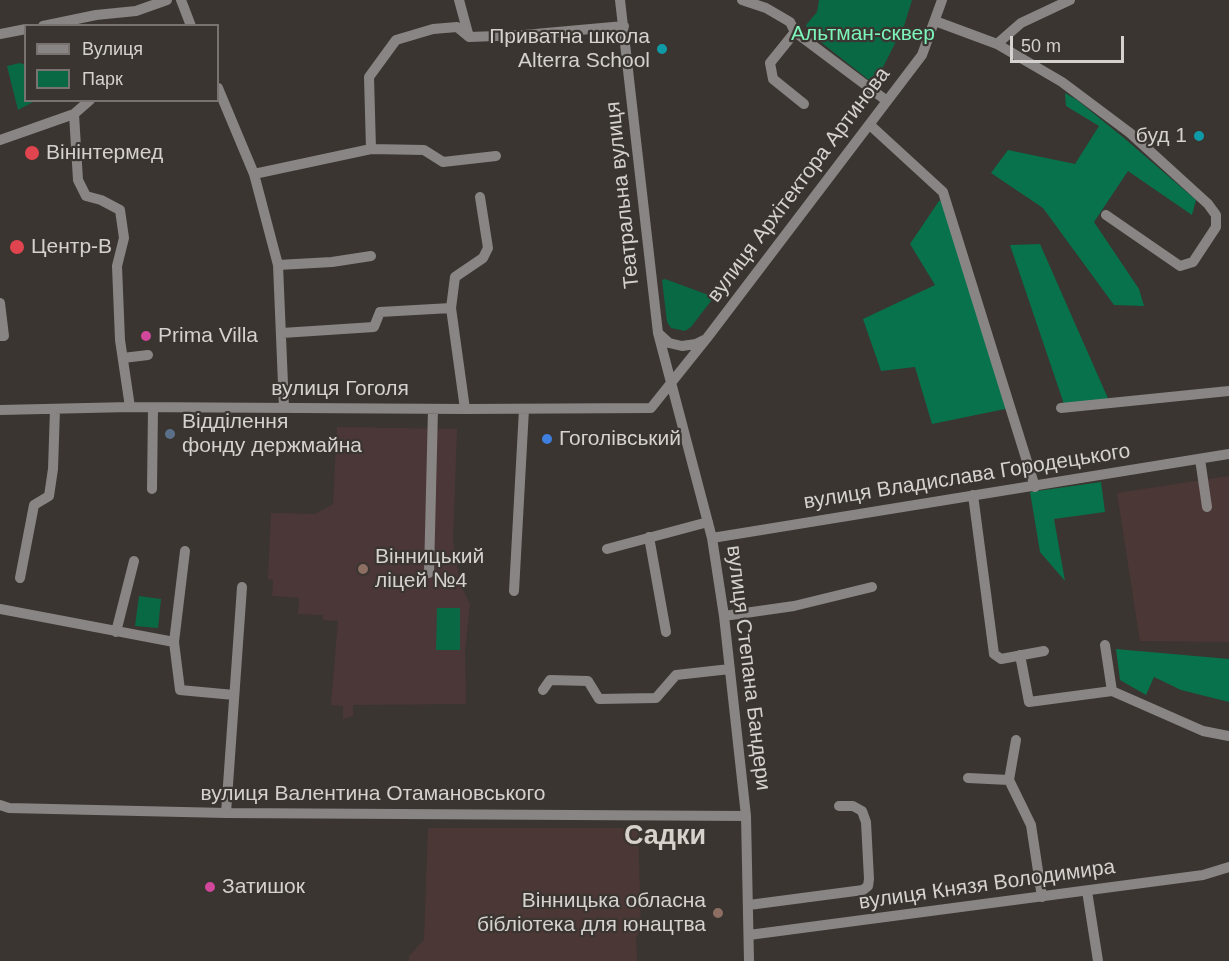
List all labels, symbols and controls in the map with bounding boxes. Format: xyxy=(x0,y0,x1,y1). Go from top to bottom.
park label: Альтман-сквер xyxy=(791,21,935,47)
legend xyxy=(24,24,219,102)
place label: Приватна школа Alterra School xyxy=(489,24,650,74)
scale bar xyxy=(1013,24,1127,62)
text: 50 m xyxy=(1021,36,1061,56)
text: Вулиця xyxy=(82,39,143,59)
marker: Приватна школа Alterra School xyxy=(655,42,669,56)
street label: вулиця Архітектора Артинова xyxy=(702,63,896,307)
text: Парк xyxy=(82,69,123,89)
street label: Театральна вулиця xyxy=(601,100,645,290)
place label: буд 1 xyxy=(1136,123,1187,149)
marker: буд 1 xyxy=(1192,129,1206,143)
place label: Вінінтермед xyxy=(46,140,163,166)
marker: Вінінтермед xyxy=(23,144,41,162)
place label: Центр-В xyxy=(31,234,112,260)
marker: Центр-В xyxy=(8,238,26,256)
place label: Prima Villa xyxy=(158,323,258,349)
marker: Prima Villa xyxy=(139,329,153,343)
street label: вулиця Гоголя xyxy=(271,376,409,402)
place label: Відділення фонду держмайна xyxy=(182,409,362,459)
place label: Гоголівський xyxy=(559,426,681,452)
marker: Відділення фонду держмайна xyxy=(163,427,177,441)
marker: Гоголівський xyxy=(540,432,554,446)
street label: вулиця Владислава Городецького xyxy=(802,439,1132,515)
place label: Вінницький ліцей №4 xyxy=(375,544,484,594)
street label: вулиця Степана Бандери xyxy=(720,544,776,792)
marker: Вінницький ліцей №4 xyxy=(356,562,370,576)
street label: вулиця Валентина Отамановського xyxy=(201,781,545,807)
district label: Садки xyxy=(624,821,706,853)
street label: вулиця Князя Володимира xyxy=(857,855,1117,915)
place label: Затишок xyxy=(222,874,305,900)
marker: Затишок xyxy=(203,880,217,894)
place label: Вінницька обласна бібліотека для юнацтва xyxy=(477,888,706,938)
marker: Вінницька обласна бібліотека для юнацтва xyxy=(711,906,725,920)

